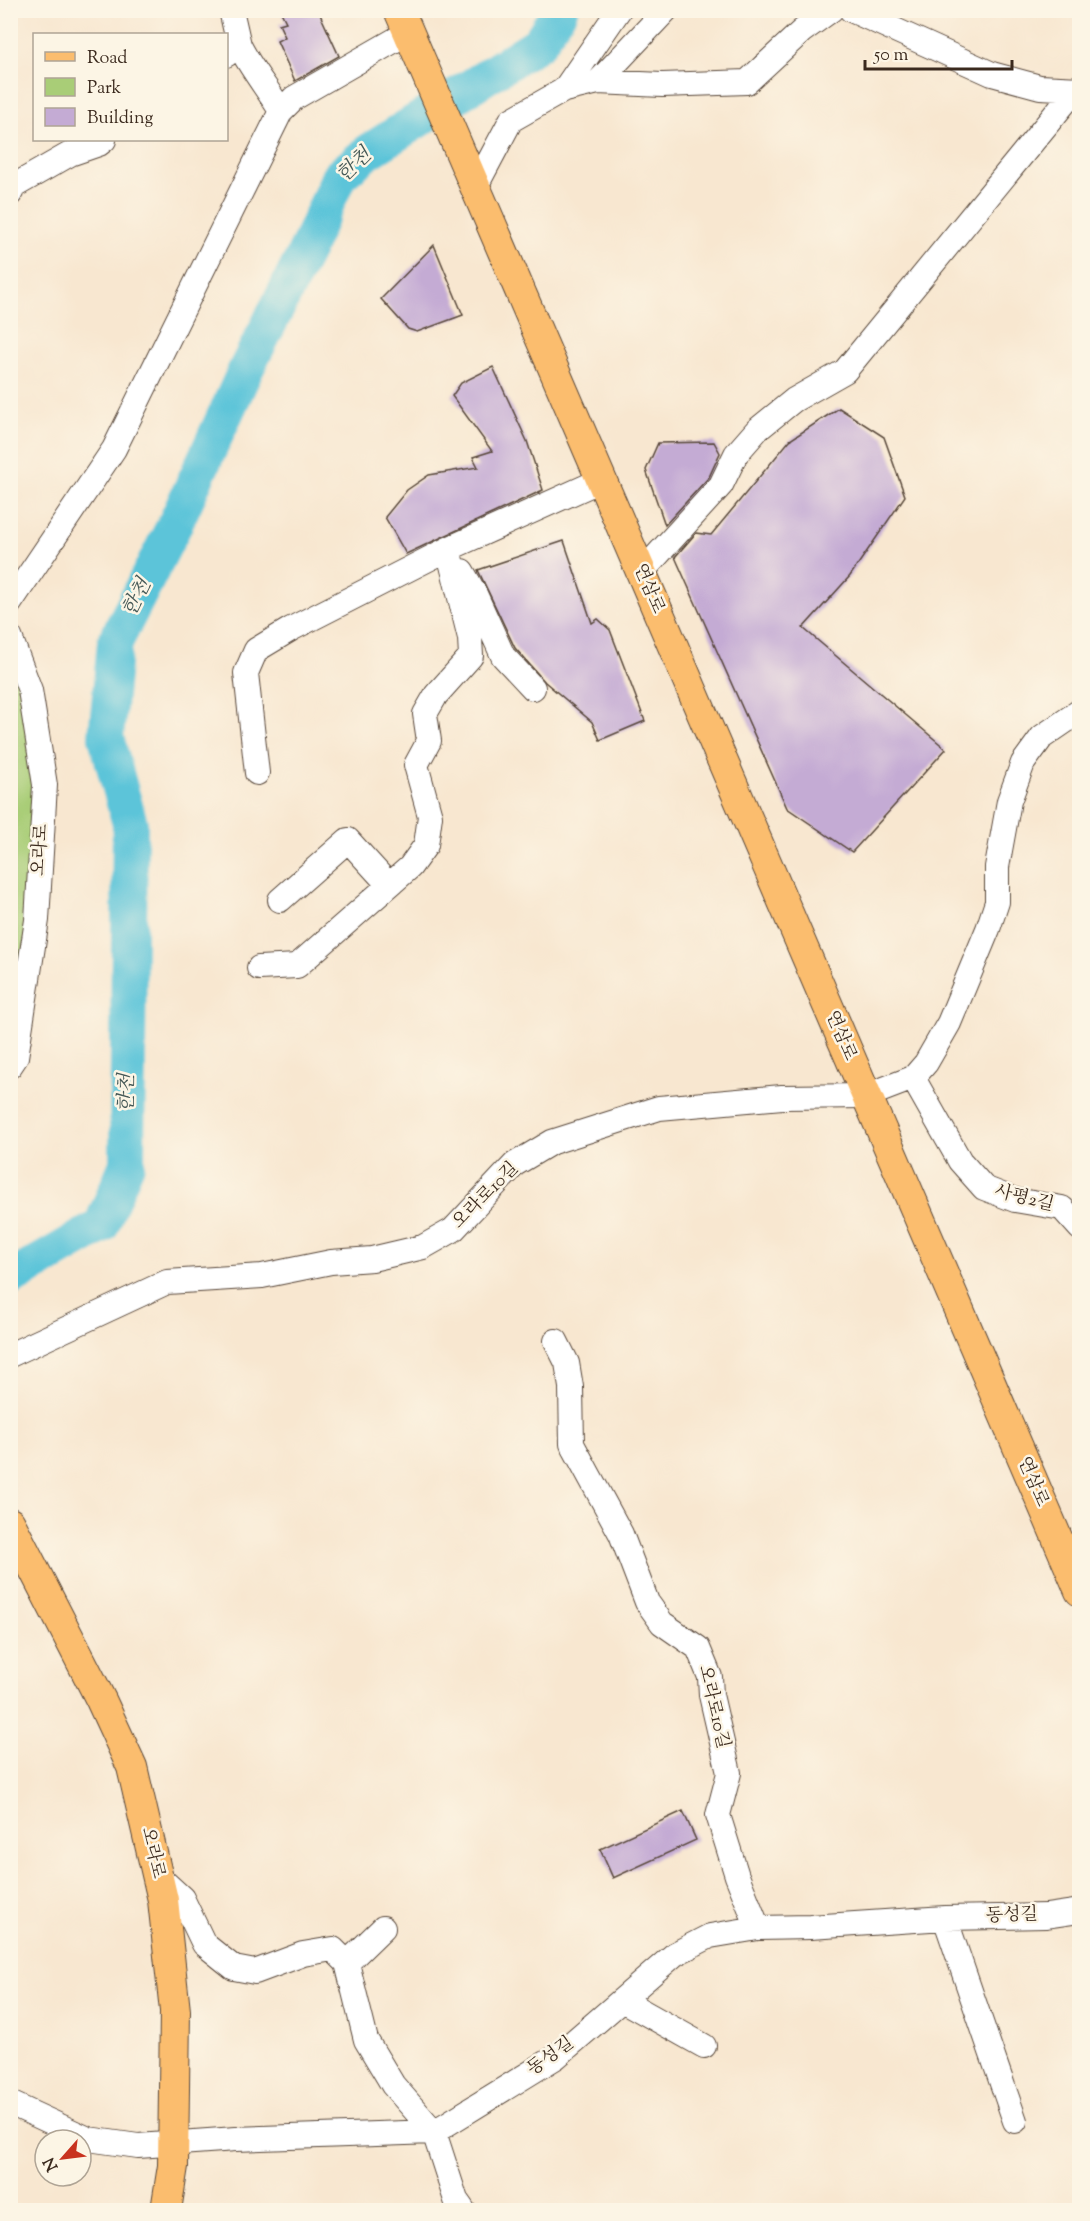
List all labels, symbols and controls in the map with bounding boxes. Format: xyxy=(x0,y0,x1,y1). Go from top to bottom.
legend xyxy=(33,33,228,141)
scale bar xyxy=(865,33,1012,71)
text: 50 m xyxy=(873,43,909,69)
text: Road xyxy=(87,46,127,72)
text: Park xyxy=(87,76,122,102)
text: Building xyxy=(87,106,153,132)
water label: 한천 xyxy=(331,141,380,190)
street label: 연삼로 xyxy=(626,560,670,618)
water label: 한천 xyxy=(116,573,160,622)
street label: 오라로 xyxy=(26,823,56,877)
street label: 연삼로 xyxy=(818,1007,862,1065)
water label: 한천 xyxy=(113,1072,143,1113)
street label: 오라로10길 xyxy=(447,1157,525,1235)
street label: 사평2길 xyxy=(991,1179,1057,1219)
street label: 연삼로 xyxy=(1010,1453,1054,1511)
street label: 오라로10길 xyxy=(691,1663,735,1751)
street label: 오라로 xyxy=(133,1825,171,1881)
street label: 동성길 xyxy=(985,1902,1039,1930)
street label: 동성길 xyxy=(522,2031,580,2083)
north arrow xyxy=(33,2128,93,2188)
text: N xyxy=(39,2153,65,2175)

